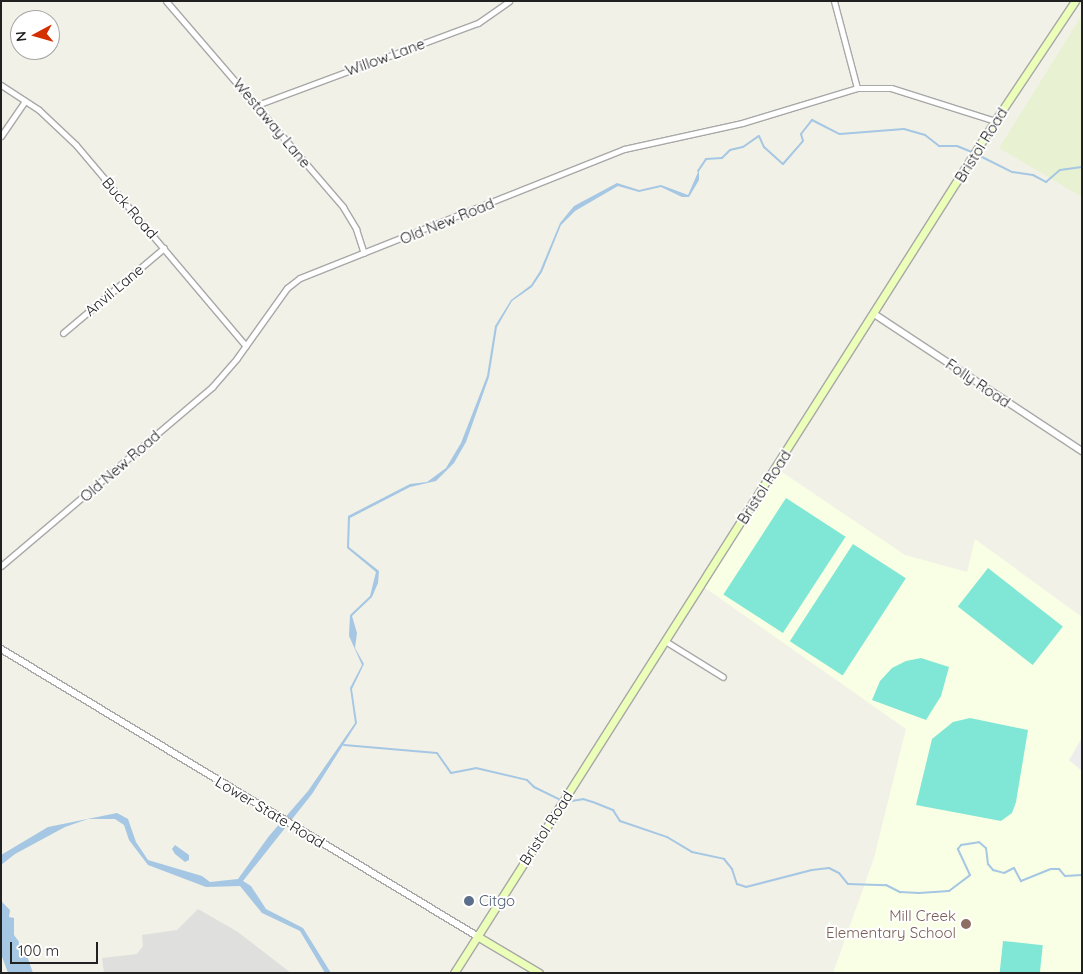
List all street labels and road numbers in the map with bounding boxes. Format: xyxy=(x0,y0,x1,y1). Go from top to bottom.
street label: Willow Lane xyxy=(343,34,427,80)
street label: Westaway Lane xyxy=(229,75,315,171)
street label: Bristol Road xyxy=(951,104,1011,186)
street label: Buck Road xyxy=(98,174,162,242)
street label: Old New Road xyxy=(397,194,497,248)
street label: Anvil Lane xyxy=(81,260,147,320)
street label: Folly Road xyxy=(942,355,1014,411)
street label: Old New Road xyxy=(76,426,164,506)
street label: Bristol Road xyxy=(733,447,795,527)
street label: Lower State Road xyxy=(212,772,328,852)
street label: Bristol Road xyxy=(515,788,577,868)

